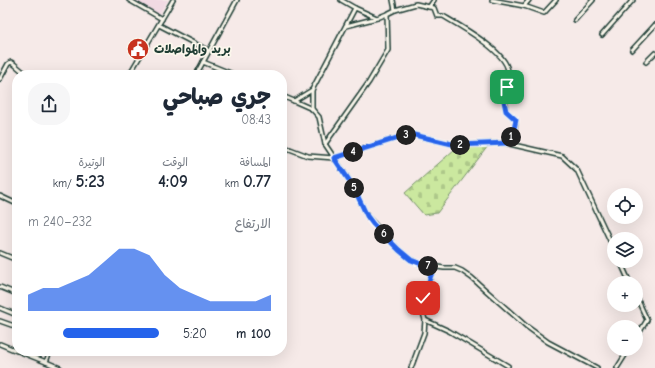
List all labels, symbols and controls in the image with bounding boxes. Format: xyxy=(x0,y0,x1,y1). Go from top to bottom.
public building icon: بريد والمواصلات xyxy=(125,36,151,62)
place label: بريد والمواصلات xyxy=(154,42,231,57)
pin xyxy=(490,70,524,104)
icon: arrive xyxy=(496,76,518,98)
button: share xyxy=(28,83,70,125)
text: جري صباحي xyxy=(163,84,271,110)
text: 08:43 xyxy=(241,112,271,127)
pin: 3 xyxy=(396,125,416,145)
pin: 1 xyxy=(501,127,521,147)
text: 3 xyxy=(403,128,409,141)
text: 1 xyxy=(509,130,513,143)
pin: 2 xyxy=(450,135,470,155)
text: 2 xyxy=(457,138,463,151)
pin: 4 xyxy=(343,142,363,162)
text: 4 xyxy=(350,145,356,158)
text: الوتيرة xyxy=(78,156,105,169)
text: الوقت xyxy=(162,156,188,169)
text: المسافة xyxy=(240,156,271,169)
text: 5:23 xyxy=(76,172,105,191)
text: 4:09 xyxy=(158,172,188,191)
text: 0.77 xyxy=(243,172,271,191)
text: /km xyxy=(53,177,76,190)
text: km xyxy=(225,177,243,190)
pin: 5 xyxy=(344,178,364,198)
text: 5 xyxy=(351,181,357,194)
map controls xyxy=(607,188,643,356)
button: locate xyxy=(607,188,643,224)
text: 232–240 m xyxy=(28,214,92,229)
text: الارتفاع xyxy=(235,216,271,231)
pin: 6 xyxy=(374,224,394,244)
text: 6 xyxy=(381,227,387,240)
button: layers xyxy=(607,232,643,268)
pin: 7 xyxy=(418,256,438,276)
text: 7 xyxy=(426,259,430,272)
button: + xyxy=(607,276,643,312)
pin xyxy=(406,281,440,315)
icon: check xyxy=(412,287,434,309)
button: − xyxy=(607,320,643,356)
text: 5:20 xyxy=(183,326,207,341)
text: 100 m xyxy=(236,326,271,341)

